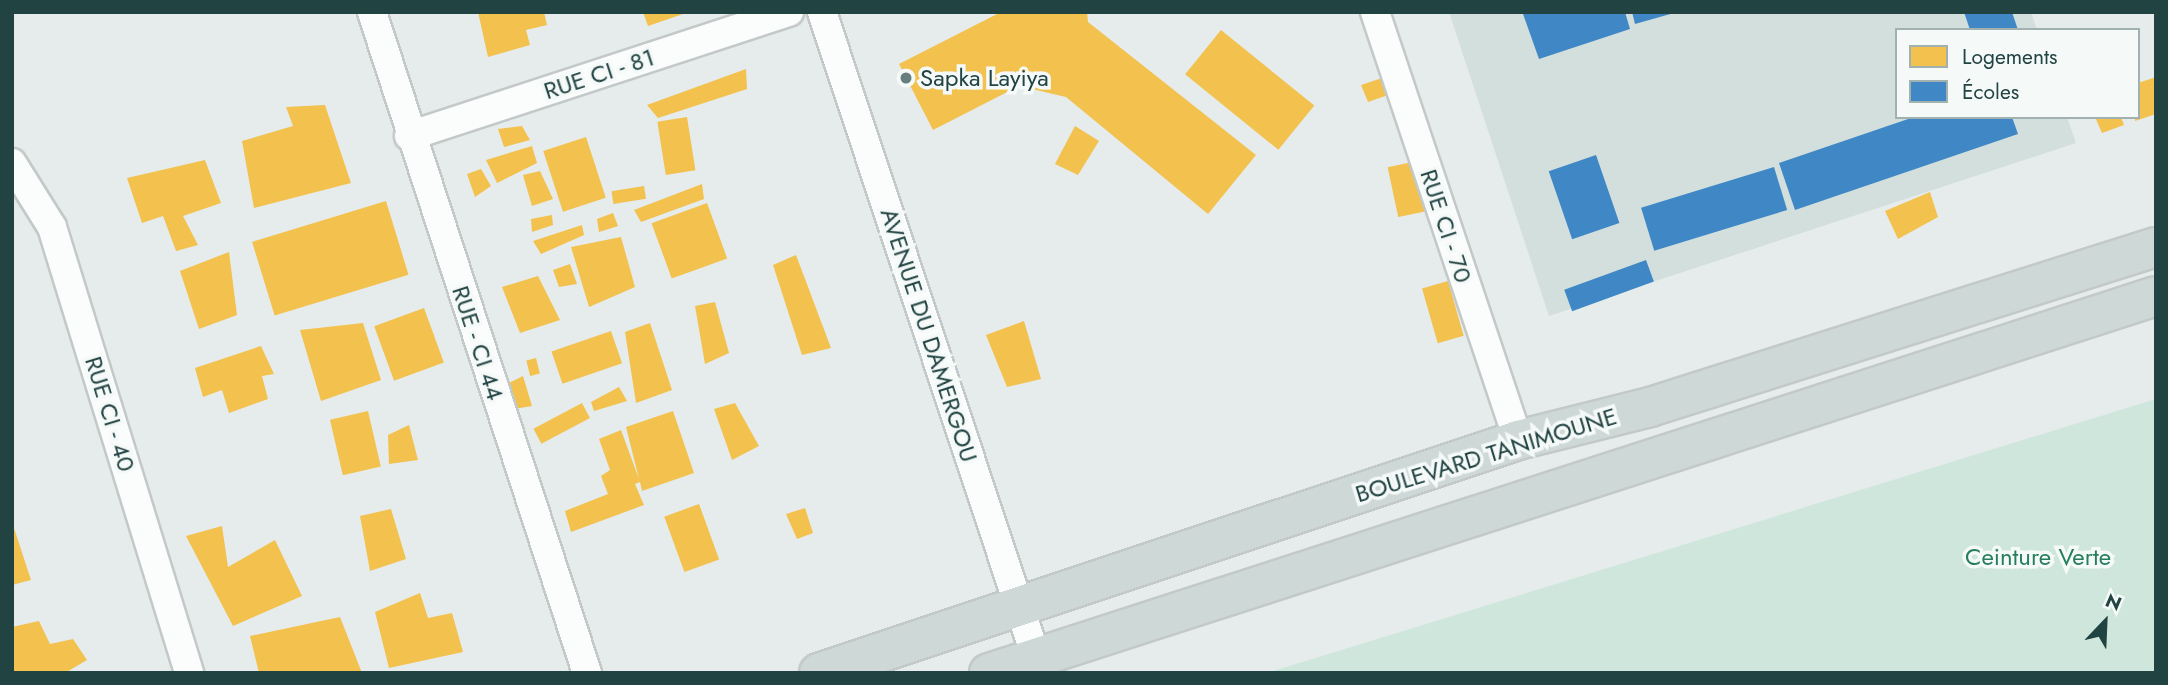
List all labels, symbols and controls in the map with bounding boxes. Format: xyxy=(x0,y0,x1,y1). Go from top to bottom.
legend xyxy=(1895,28,2140,119)
text: Logements xyxy=(1962,42,2057,72)
street label: RUE CI - 81 xyxy=(540,43,658,105)
place label: Sapka Layiya xyxy=(920,64,1049,92)
marker: Sapka Layiya xyxy=(898,70,914,86)
text: Écoles xyxy=(1962,77,2019,107)
street label: RUE CI - 70 xyxy=(1414,166,1478,286)
street label: AVENUE DU DAMERGOU xyxy=(874,204,984,466)
street label: RUE - CI 44 xyxy=(446,282,510,404)
street label: RUE CI - 40 xyxy=(79,353,141,475)
street label: BOULEVARD TANIMOUNE xyxy=(1352,401,1620,509)
park label: Ceinture Verte xyxy=(1965,543,2111,571)
north arrow xyxy=(2070,587,2140,657)
text: N xyxy=(2101,587,2126,618)

